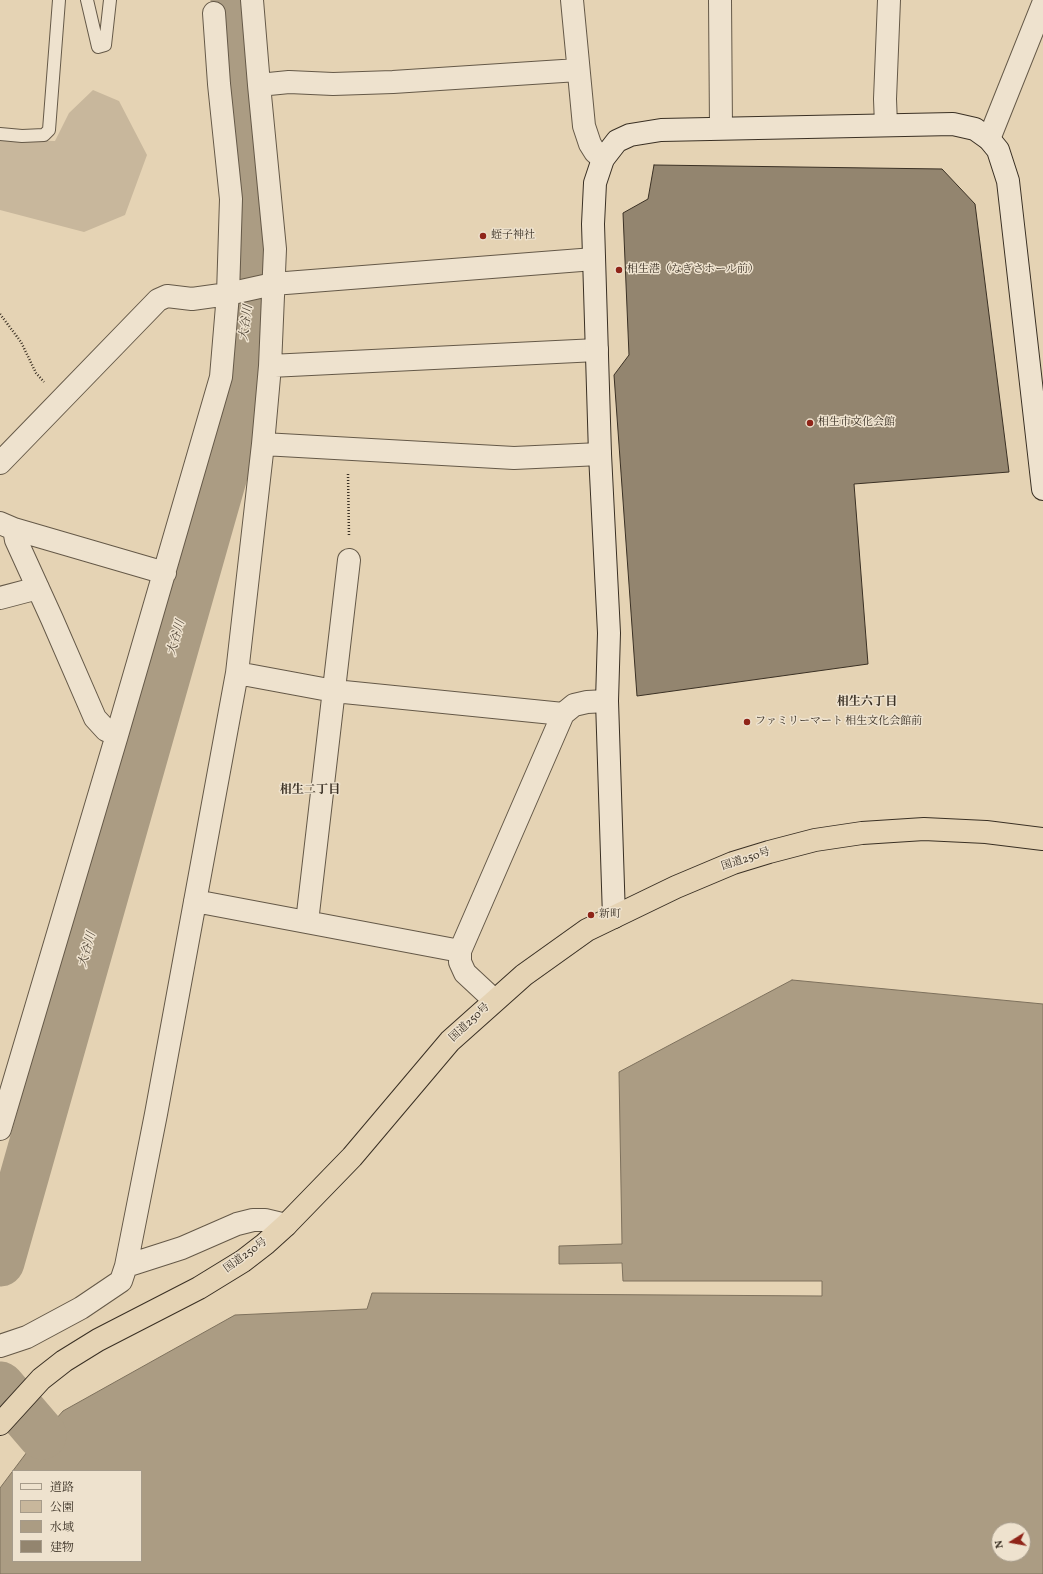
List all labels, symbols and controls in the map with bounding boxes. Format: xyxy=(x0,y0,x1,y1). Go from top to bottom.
place label: 蛭子神社 xyxy=(491,229,535,243)
marker: 蛭子神社 xyxy=(478,231,488,241)
place label: 相生港（なぎさホール前） xyxy=(627,263,759,277)
marker: 相生港（なぎさホール前） xyxy=(614,265,624,275)
water label: 大谷川 xyxy=(237,304,257,342)
place label: 相生市文化会館 xyxy=(818,416,895,430)
marker: 相生市文化会館 xyxy=(805,418,815,428)
water label: 大谷川 xyxy=(165,619,189,657)
district label: 相生六丁目 xyxy=(837,696,897,710)
place label: ファミリーマート 相生文化会館前 xyxy=(755,715,922,729)
marker: ファミリーマート 相生文化会館前 xyxy=(742,717,752,727)
district label: 相生二丁目 xyxy=(280,784,340,798)
street label: 国道250号 xyxy=(720,846,772,874)
place label: 新町 xyxy=(599,908,621,922)
marker: 新町 xyxy=(586,910,596,920)
water label: 大谷川 xyxy=(76,931,100,969)
street label: 国道250号 xyxy=(447,1001,493,1045)
street label: 国道250号 xyxy=(222,1236,270,1276)
legend xyxy=(12,1470,142,1562)
text: 道路 xyxy=(50,1480,74,1496)
text: 公園 xyxy=(50,1500,74,1516)
text: 水域 xyxy=(50,1520,74,1536)
north arrow xyxy=(991,1522,1031,1562)
text: N xyxy=(992,1539,1008,1550)
text: 建物 xyxy=(50,1540,74,1556)

